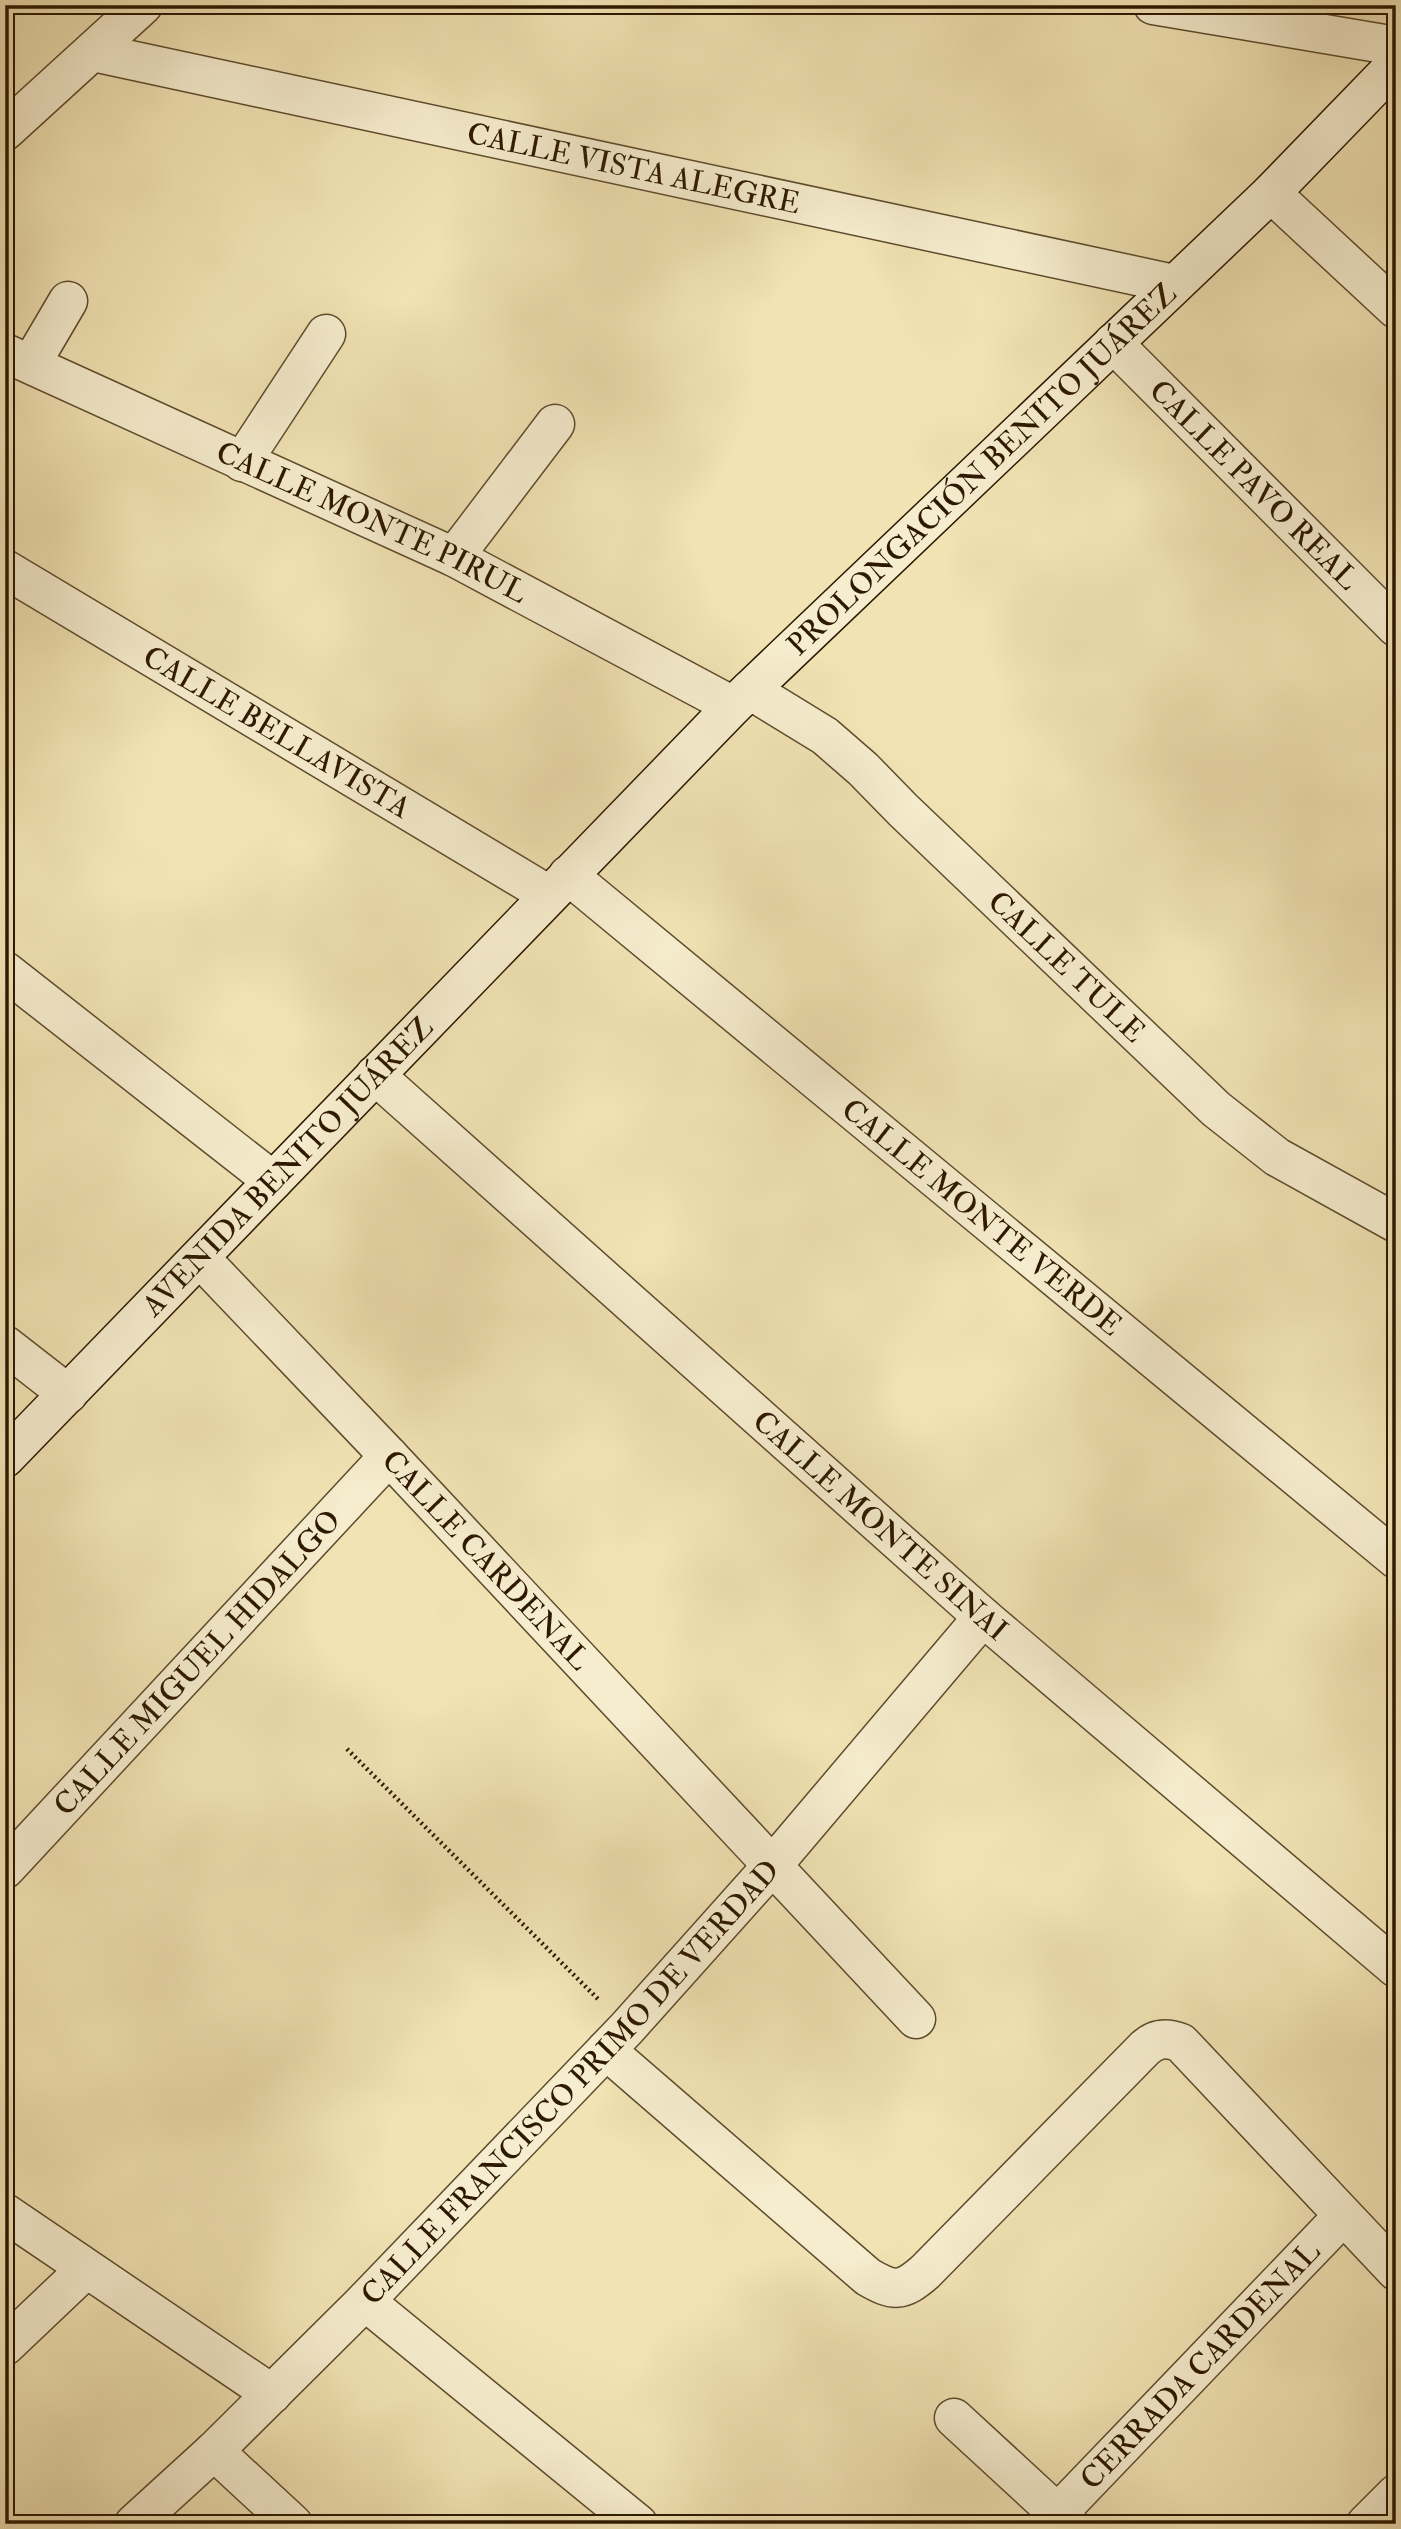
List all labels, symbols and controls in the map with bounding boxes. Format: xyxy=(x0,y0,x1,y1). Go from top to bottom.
street label: CALLE VISTA ALEGRE xyxy=(464,115,804,222)
street label: PROLONGACIÓN BENITO JUÁREZ xyxy=(779,275,1184,664)
street label: CALLE PAVO REAL xyxy=(1141,372,1367,598)
street label: CALLE MONTE PIRUL xyxy=(210,433,534,612)
street label: CALLE BELLAVISTA xyxy=(136,638,417,827)
street label: CALLE TULE xyxy=(980,883,1153,1050)
street label: AVENIDA BENITO JUÁREZ xyxy=(134,1009,441,1325)
street label: CALLE MONTE VERDE xyxy=(834,1091,1129,1344)
street label: CALLE MONTE SINAI xyxy=(745,1403,1015,1649)
street label: CALLE CARDENAL xyxy=(374,1442,598,1678)
street label: CALLE MIGUEL HIDALGO xyxy=(46,1502,349,1824)
street label: CALLE FRANCISCO PRIMO DE VERDAD xyxy=(353,1852,788,2313)
street label: CERRADA CARDENAL xyxy=(1073,2233,1328,2497)

